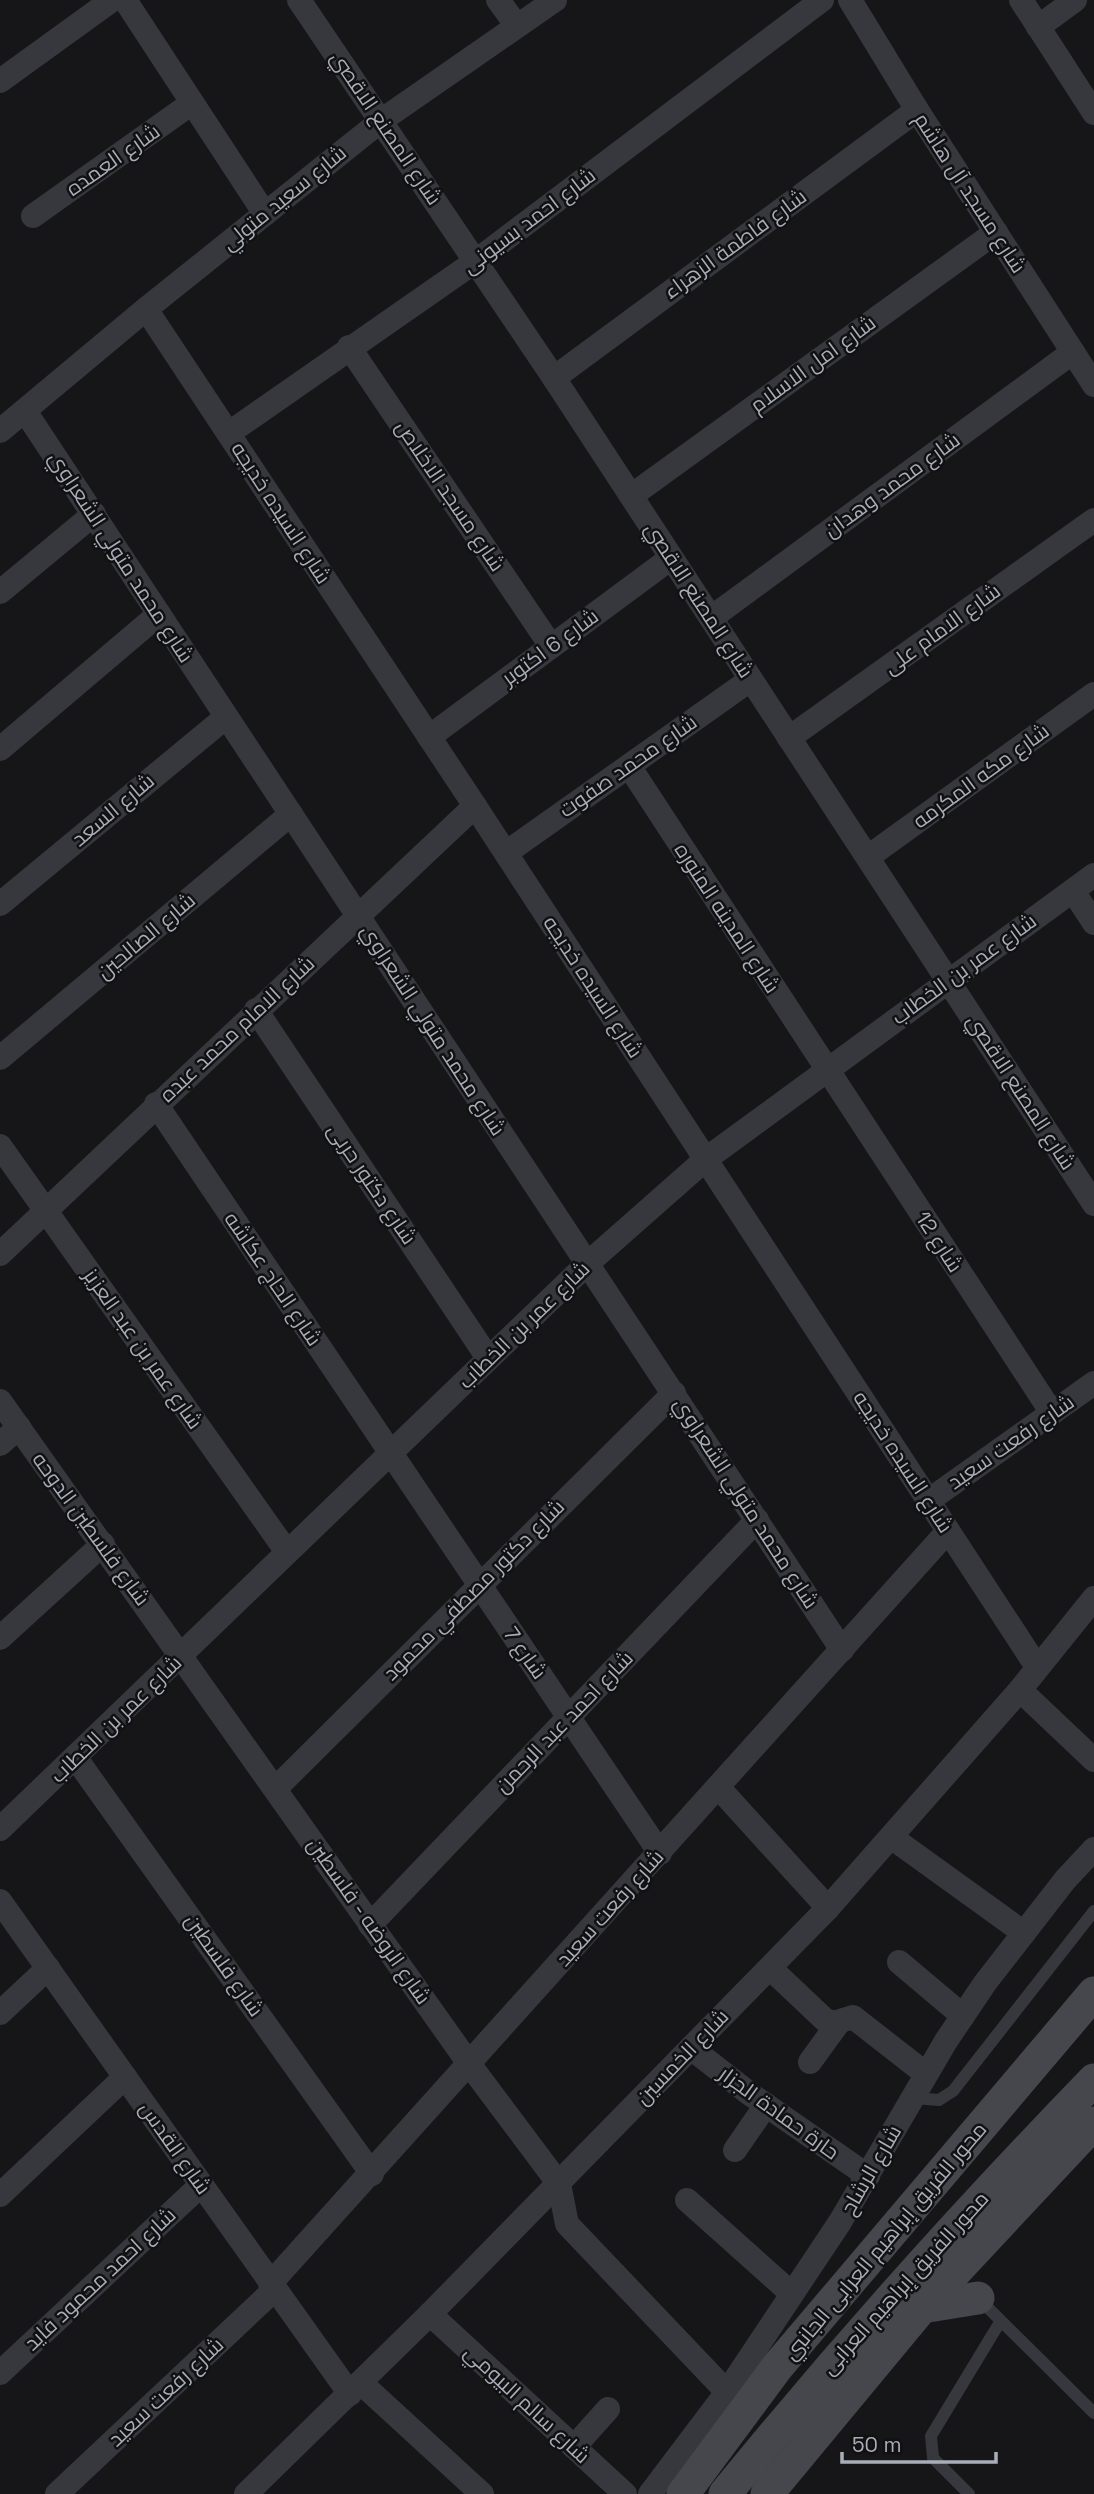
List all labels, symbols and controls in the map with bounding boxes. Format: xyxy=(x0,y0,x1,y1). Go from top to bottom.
street label: شارع المصنع الاقصي xyxy=(323,45,448,211)
street label: شارع مسجد آل هاشم xyxy=(908,107,1032,279)
street label: شارع العمده xyxy=(61,117,165,203)
street label: شارع سعيد متولي xyxy=(216,139,353,259)
street label: شارع احمد بسيونى xyxy=(457,162,601,280)
street label: شارع فاطمة الزهراء xyxy=(658,183,812,305)
street label: شارع امل الاسلام xyxy=(744,309,882,419)
street label: شارع مسجد الاخلاص xyxy=(389,415,511,577)
street label: شارع محمد وهدان xyxy=(818,426,966,544)
street label: شارع السيده خديجه xyxy=(225,437,337,589)
street label: شارع محمد متولي الشعراوي xyxy=(40,446,200,669)
street label: شارع المصنع الاقصي xyxy=(637,517,760,684)
street label: شارع الامام على xyxy=(878,577,1006,681)
street label: شارع 6 اكتوبر xyxy=(495,602,604,692)
street label: شارع محمد صفوت xyxy=(553,708,703,824)
street label: شارع مكه المكرمه xyxy=(907,717,1055,835)
street label: شارع السعد xyxy=(66,767,160,853)
street label: شارع المدينه المنوره xyxy=(668,837,786,999)
street label: شارع الصالحين xyxy=(91,886,201,986)
street label: شارع عمر بن الخطاب xyxy=(886,907,1042,1031)
street label: شارع السيده خديجه xyxy=(537,911,649,1063)
street label: شارع محمد متولي الشعراوي xyxy=(352,919,512,1142)
street label: شارع الامام محمد عبده xyxy=(153,950,321,1108)
street label: شارع المصنع الاقصي xyxy=(959,1009,1082,1176)
street label: شارع دكتور حربى xyxy=(321,1118,423,1250)
street label: شارع 12 xyxy=(909,1206,969,1278)
street label: شارع الحاج عكاشه xyxy=(218,1207,328,1351)
street label: شارع عمر بن الخطاب xyxy=(452,1255,596,1395)
street label: شارع عمر بن عبد العزيز xyxy=(76,1262,209,1435)
street label: شارع السيده خديجه xyxy=(847,1386,959,1538)
street label: شارع رفعت سعيد xyxy=(942,1388,1080,1496)
street label: شارع محمد متولي الشعراوي xyxy=(665,1392,825,1615)
street label: شارع فلسطين الدوحه xyxy=(26,1447,156,1611)
street label: شارع دكتور مصطفي محمود xyxy=(377,1493,572,1688)
street label: شارع 7 xyxy=(497,1621,553,1685)
street label: شارع احمد عبد الرحمن xyxy=(489,1645,639,1799)
street label: شارع عمر بن الخطاب xyxy=(44,1649,188,1789)
street label: شارع الروضه - فلسطين xyxy=(301,1832,437,2010)
street label: شارع رفعت سعيد xyxy=(550,1843,670,1973)
street label: شارع فلسطين xyxy=(178,1908,270,2022)
street label: شارع الخمسين xyxy=(629,2003,735,2111)
street label: حارة حمادة الجزار xyxy=(713,2059,845,2165)
street label: شارع القدس xyxy=(133,2096,217,2200)
street label: محور الفريق إبراهيم العرابى الجانبي xyxy=(778,2117,992,2365)
street label: شارع الرشاح xyxy=(834,2120,908,2220)
street label: محور الفريق إبراهيم العرابى xyxy=(816,2186,994,2380)
street label: شارع احمد محمود فايد xyxy=(18,2201,182,2357)
street label: شارع رفعت سعيد xyxy=(102,2331,230,2453)
street label: شارع سالم البيومي xyxy=(457,2338,596,2471)
scale bar xyxy=(842,2420,996,2464)
text: 50 m xyxy=(852,2431,902,2458)

